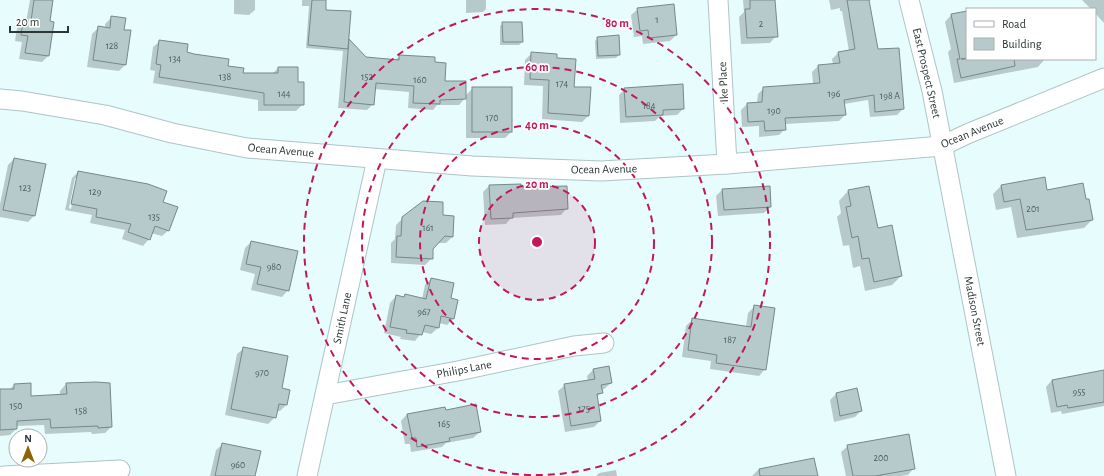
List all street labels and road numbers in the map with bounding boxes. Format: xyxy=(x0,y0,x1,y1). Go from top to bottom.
street label: East Prospect Street xyxy=(911,27,943,119)
street label: Ike Place xyxy=(716,61,730,103)
street label: Ocean Avenue xyxy=(939,114,1005,150)
street label: Ocean Avenue xyxy=(247,141,315,159)
street label: Ocean Avenue xyxy=(571,162,637,176)
street label: Madison Street xyxy=(962,275,988,347)
street label: Smith Lane xyxy=(331,291,353,345)
street label: Philips Lane xyxy=(435,358,493,380)

